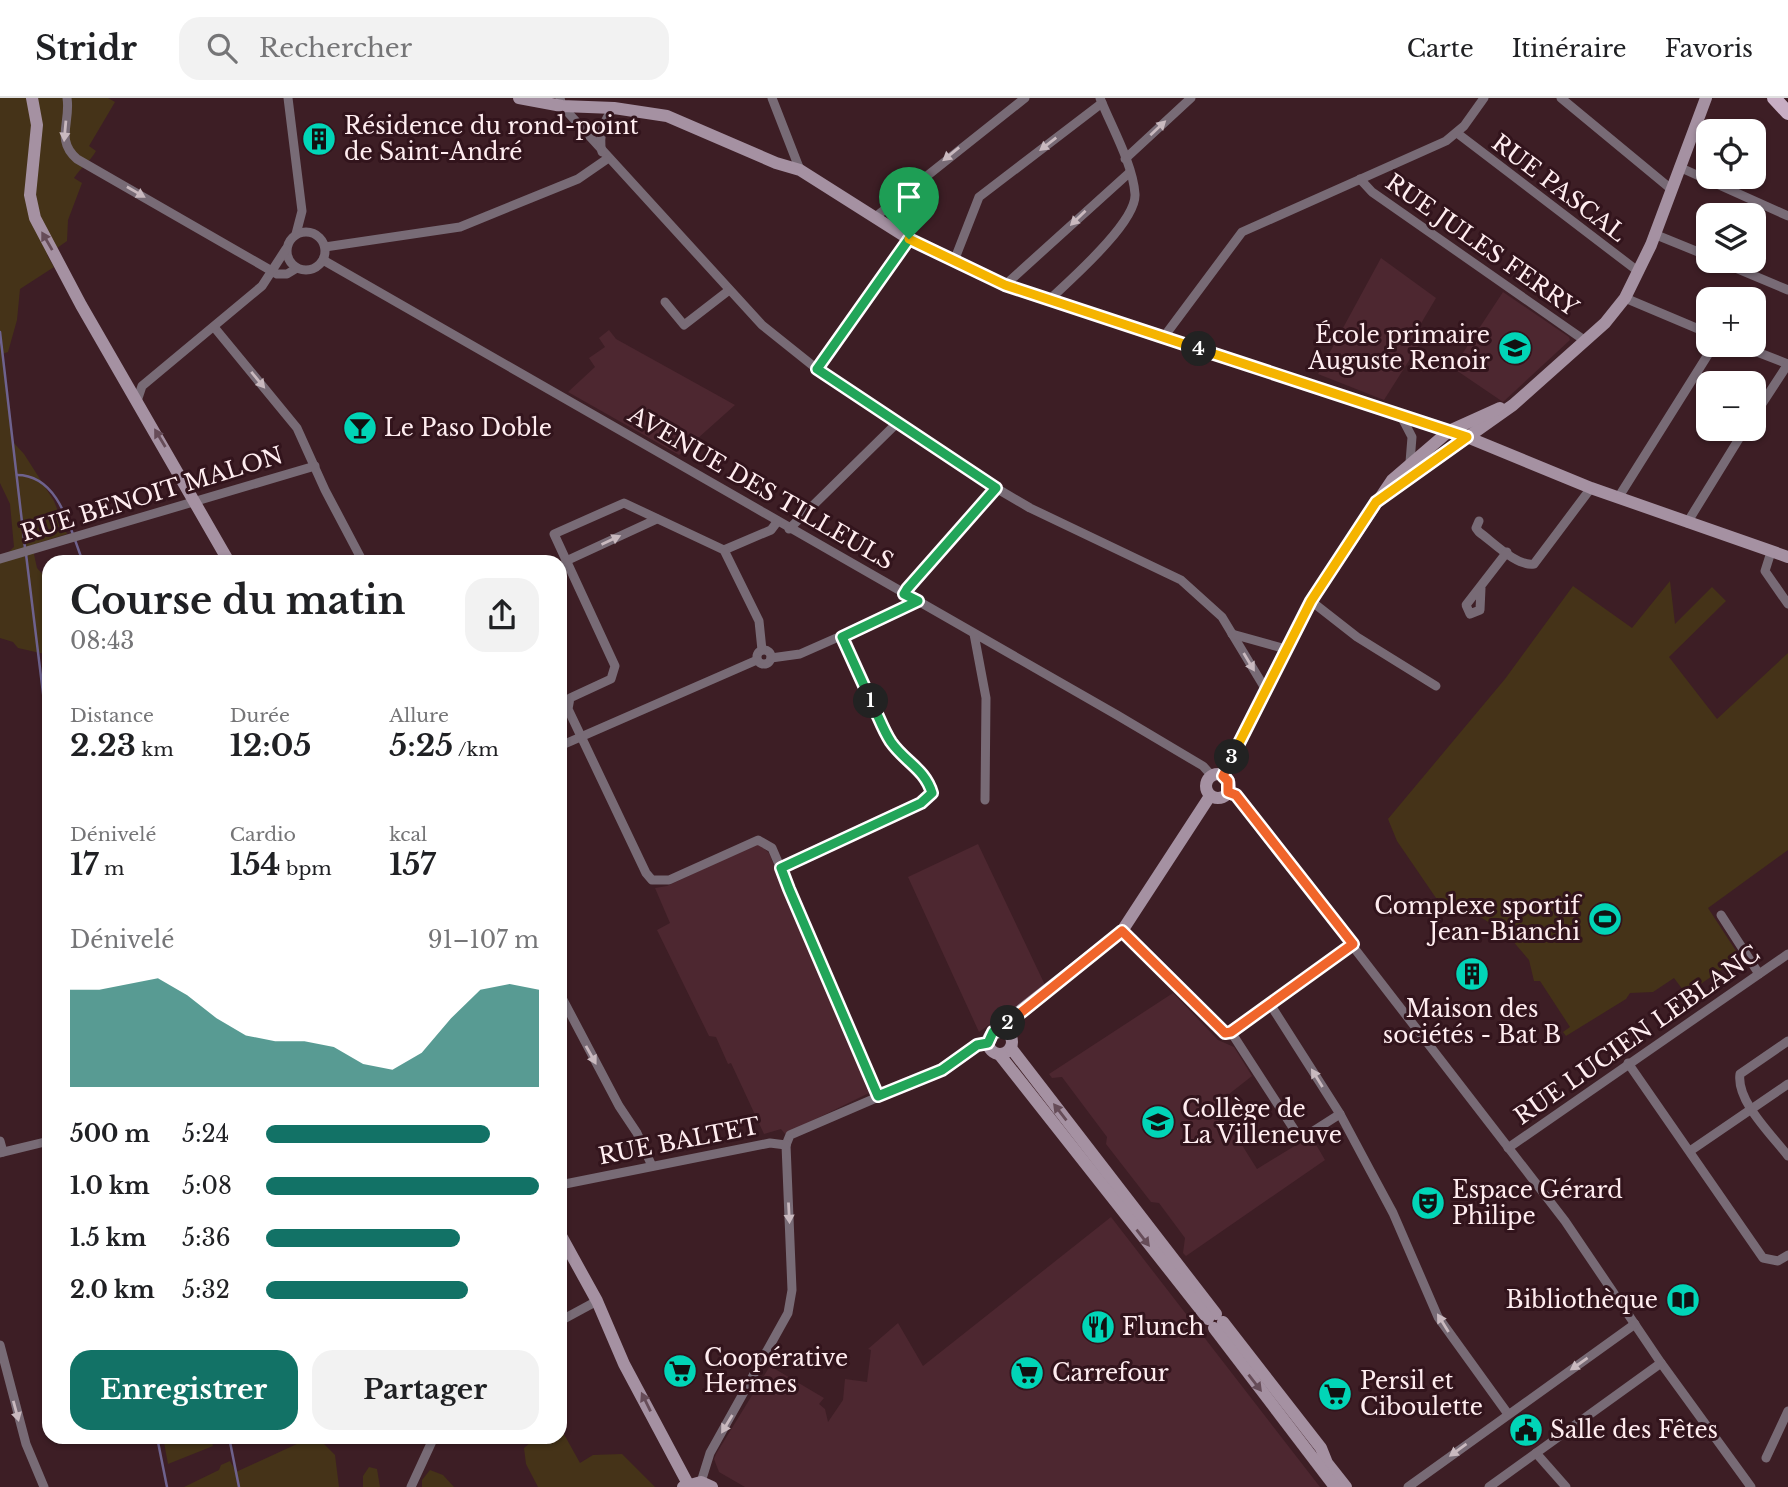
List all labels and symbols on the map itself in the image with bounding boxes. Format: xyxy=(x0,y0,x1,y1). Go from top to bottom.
place label: Résidence du rond-point de Saint-André xyxy=(344,112,639,166)
one-way arrow xyxy=(59,120,70,142)
building icon: Résidence du rond-point de Saint-André xyxy=(300,120,338,158)
one-way arrow xyxy=(1149,121,1166,137)
street label: RUE PASCAL xyxy=(1486,128,1632,248)
one-way arrow xyxy=(1039,137,1057,151)
one-way arrow xyxy=(943,147,961,162)
pin xyxy=(879,167,939,239)
street label: RUE JULES FERRY xyxy=(1380,168,1584,322)
one-way arrow xyxy=(126,186,146,198)
one-way arrow xyxy=(1070,210,1087,226)
one-way arrow xyxy=(41,232,53,251)
place label: École primaire Auguste Renoir xyxy=(1307,320,1490,375)
school or university icon: École primaire Auguste Renoir xyxy=(1496,329,1534,367)
pin: 4 xyxy=(1182,331,1216,366)
one-way arrow xyxy=(250,370,265,388)
street label: AVENUE DES TILLEULS xyxy=(623,400,899,576)
bar icon: Le Paso Doble xyxy=(341,409,379,447)
place label: Le Paso Doble xyxy=(384,414,552,442)
one-way arrow xyxy=(154,429,166,448)
street label: RUE BENOIT MALON xyxy=(18,441,286,547)
one-way arrow xyxy=(601,534,622,545)
one-way arrow xyxy=(1243,652,1255,671)
pin: 1 xyxy=(854,684,888,718)
pin: 3 xyxy=(1214,740,1250,774)
place label: Complexe sportif Jean-Bianchi xyxy=(1374,892,1583,946)
sports icon: Complexe sportif Jean-Bianchi xyxy=(1586,900,1624,938)
street label: RUE LUCIEN LEBLANC xyxy=(1509,940,1765,1130)
building icon: Maison des sociétés - Bat B xyxy=(1453,955,1491,993)
place label: Maison des sociétés - Bat B xyxy=(1383,995,1561,1049)
pin: 2 xyxy=(990,1006,1026,1040)
one-way arrow xyxy=(585,1045,597,1065)
one-way arrow xyxy=(1310,1068,1323,1088)
place label: Collège de La Villeneuve xyxy=(1182,1095,1342,1149)
one-way arrow xyxy=(1053,1103,1068,1121)
school or university icon: Collège de La Villeneuve xyxy=(1139,1103,1177,1141)
street label: RUE BALTET xyxy=(596,1112,763,1170)
place label: Espace Gérard Philipe xyxy=(1452,1176,1623,1230)
theatre icon: Espace Gérard Philipe xyxy=(1409,1184,1447,1222)
one-way arrow xyxy=(783,1202,794,1224)
one-way arrow xyxy=(1136,1229,1151,1247)
library icon: Bibliothèque xyxy=(1664,1281,1702,1319)
place label: Bibliothèque xyxy=(1506,1286,1658,1314)
restaurant icon: Flunch xyxy=(1079,1308,1117,1346)
place label: Flunch xyxy=(1122,1313,1204,1341)
one-way arrow xyxy=(1437,1314,1450,1333)
place label: Coopérative Hermes xyxy=(704,1344,848,1398)
supermarket icon: Coopérative Hermes xyxy=(661,1352,699,1390)
supermarket icon: Carrefour xyxy=(1008,1354,1046,1392)
one-way arrow xyxy=(1570,1357,1588,1371)
place label: Carrefour xyxy=(1052,1359,1169,1387)
place label: Persil et Ciboulette xyxy=(1360,1367,1483,1421)
one-way arrow xyxy=(1248,1374,1262,1392)
supermarket icon: Persil et Ciboulette xyxy=(1316,1375,1354,1413)
one-way arrow xyxy=(640,1392,651,1412)
one-way arrow xyxy=(11,1400,22,1422)
public building icon: Salle des Fêtes xyxy=(1507,1411,1545,1449)
one-way arrow xyxy=(721,1414,733,1433)
place label: Salle des Fêtes xyxy=(1550,1416,1718,1444)
one-way arrow xyxy=(1449,1443,1467,1457)

